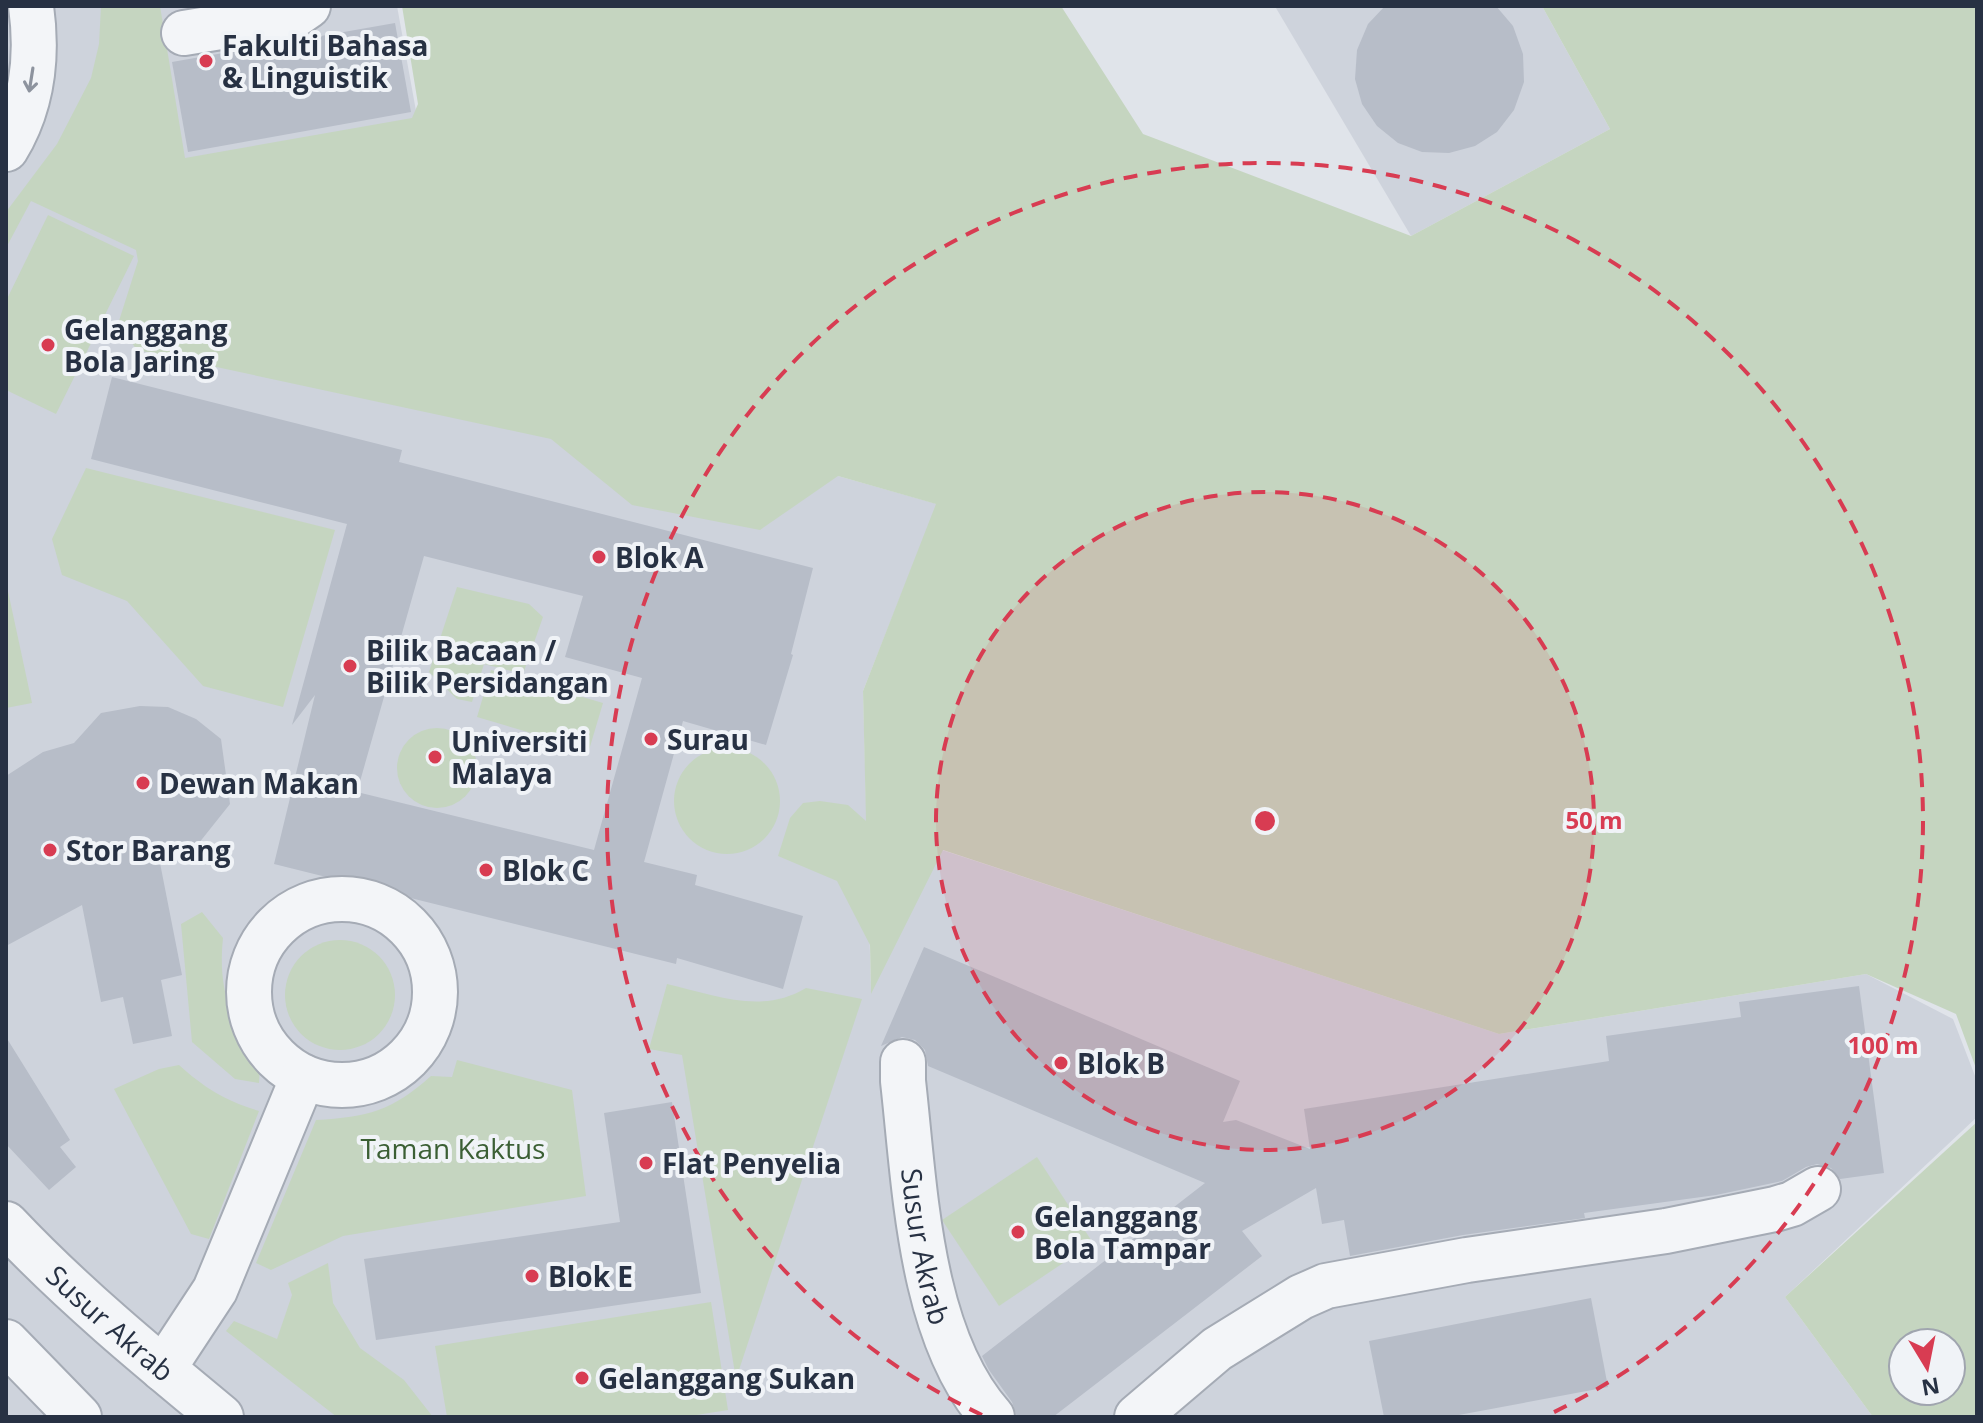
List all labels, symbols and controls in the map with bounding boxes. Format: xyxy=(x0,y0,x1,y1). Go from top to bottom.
place label: Fakulti Bahasa & Linguistik xyxy=(222,26,428,96)
marker: Fakulti Bahasa & Linguistik xyxy=(197,52,215,70)
one-way arrow xyxy=(23,67,38,92)
place label: Gelanggang Bola Jaring xyxy=(64,310,228,380)
marker: Gelanggang Bola Jaring xyxy=(39,336,57,354)
place label: Blok A xyxy=(615,538,704,576)
marker: Blok A xyxy=(590,548,608,566)
place label: Bilik Bacaan / Bilik Persidangan xyxy=(366,631,609,701)
marker: Bilik Bacaan / Bilik Persidangan xyxy=(341,657,359,675)
place label: Surau xyxy=(667,720,749,758)
place label: Universiti Malaya xyxy=(451,722,587,792)
marker: Surau xyxy=(642,730,660,748)
marker: Universiti Malaya xyxy=(426,748,444,766)
place label: Dewan Makan xyxy=(159,764,359,802)
marker: Dewan Makan xyxy=(134,774,152,792)
text: 50 m xyxy=(1565,803,1623,836)
centre of rings xyxy=(1251,807,1279,835)
place label: Stor Barang xyxy=(66,831,231,869)
marker: Stor Barang xyxy=(41,841,59,859)
place label: Blok C xyxy=(502,851,589,889)
marker: Blok C xyxy=(477,861,495,879)
text: 100 m xyxy=(1848,1028,1918,1061)
place label: Blok B xyxy=(1077,1044,1165,1082)
marker: Blok B xyxy=(1052,1054,1070,1072)
park label: Taman Kaktus xyxy=(361,1129,545,1167)
place label: Flat Penyelia xyxy=(662,1144,841,1182)
marker: Flat Penyelia xyxy=(637,1154,655,1172)
street label: Susur Akrab xyxy=(893,1166,959,1329)
place label: Gelanggang Bola Tampar xyxy=(1034,1197,1211,1267)
marker: Gelanggang Bola Tampar xyxy=(1009,1223,1027,1241)
street label: Susur Akrab xyxy=(39,1256,182,1390)
place label: Blok E xyxy=(548,1257,633,1295)
marker: Blok E xyxy=(523,1267,541,1285)
north arrow xyxy=(1887,1327,1967,1407)
place label: Gelanggang Sukan xyxy=(598,1359,855,1397)
marker: Gelanggang Sukan xyxy=(573,1369,591,1387)
text: N xyxy=(1919,1371,1942,1404)

